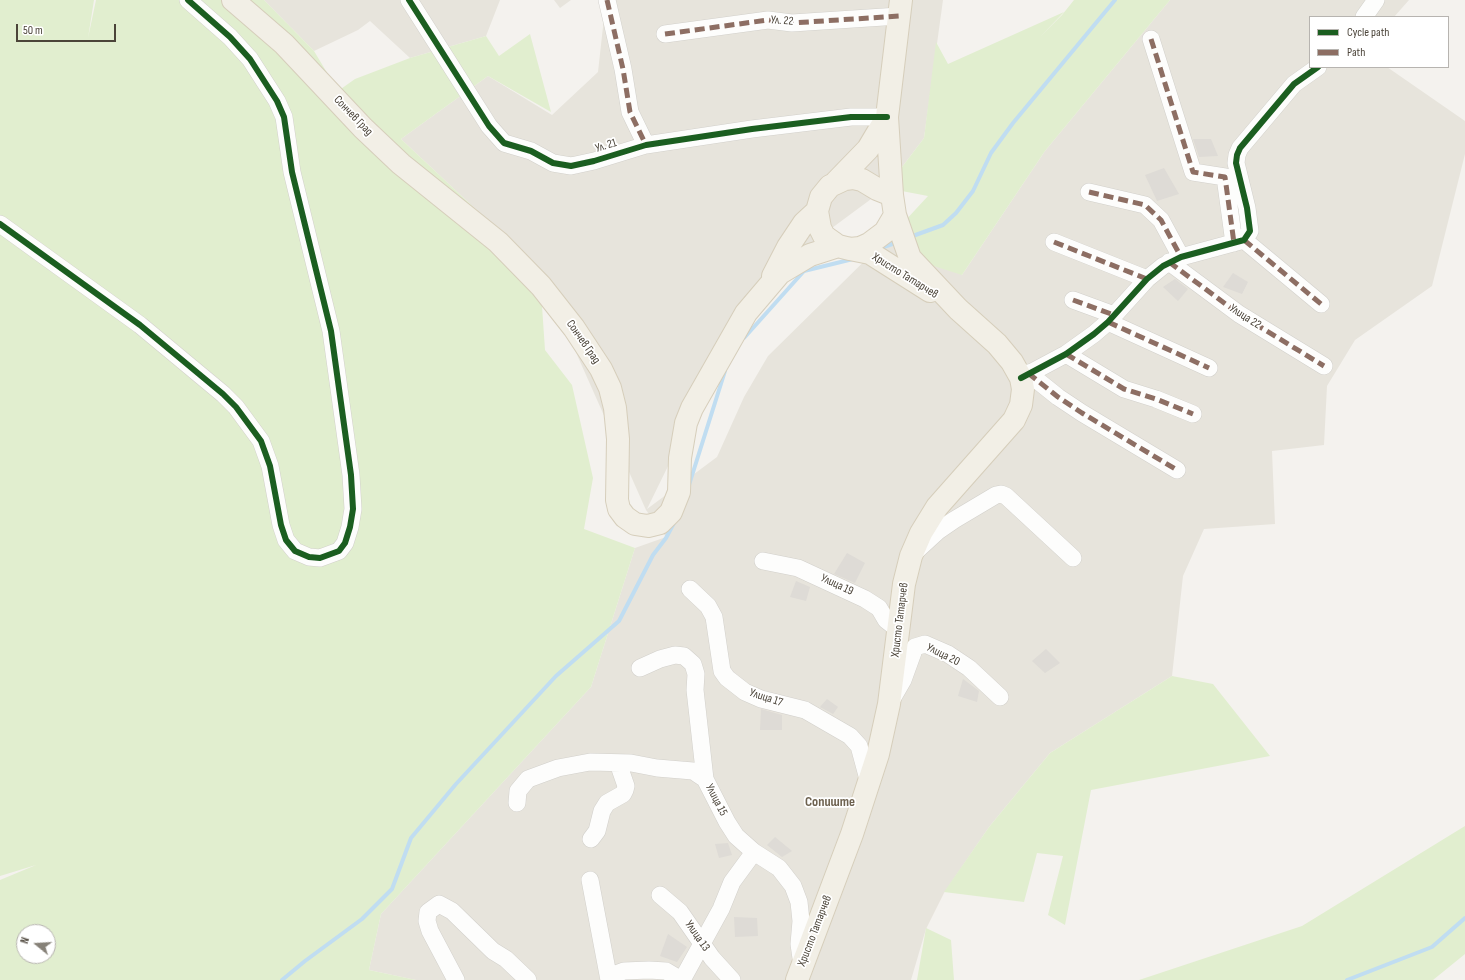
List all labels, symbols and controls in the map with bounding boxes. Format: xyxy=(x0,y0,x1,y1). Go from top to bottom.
street label: Ул. 22 xyxy=(770,13,794,29)
scale bar xyxy=(18,16,118,42)
legend xyxy=(1309,16,1449,68)
text: 50 m xyxy=(23,23,43,38)
text: Cycle path xyxy=(1347,25,1389,40)
text: Path xyxy=(1347,45,1365,60)
street label: Сончев Град xyxy=(330,93,376,139)
street label: Ул. 21 xyxy=(593,136,619,156)
street label: Христо Татарчев xyxy=(869,250,941,302)
street label: Улица 22 xyxy=(1226,301,1264,333)
street label: Сончев Град xyxy=(563,317,603,367)
street label: Улица 19 xyxy=(818,571,856,599)
street label: Христо Татарчев xyxy=(888,582,912,658)
street label: Улица 20 xyxy=(924,641,962,669)
street label: Улица 17 xyxy=(748,686,784,710)
street label: Улица 15 xyxy=(702,782,730,818)
district label: Сопиште xyxy=(805,794,855,810)
street label: Христо Татарчев xyxy=(795,893,835,969)
street label: Улица 13 xyxy=(681,918,713,954)
north arrow xyxy=(16,924,56,964)
text: N xyxy=(18,936,32,945)

